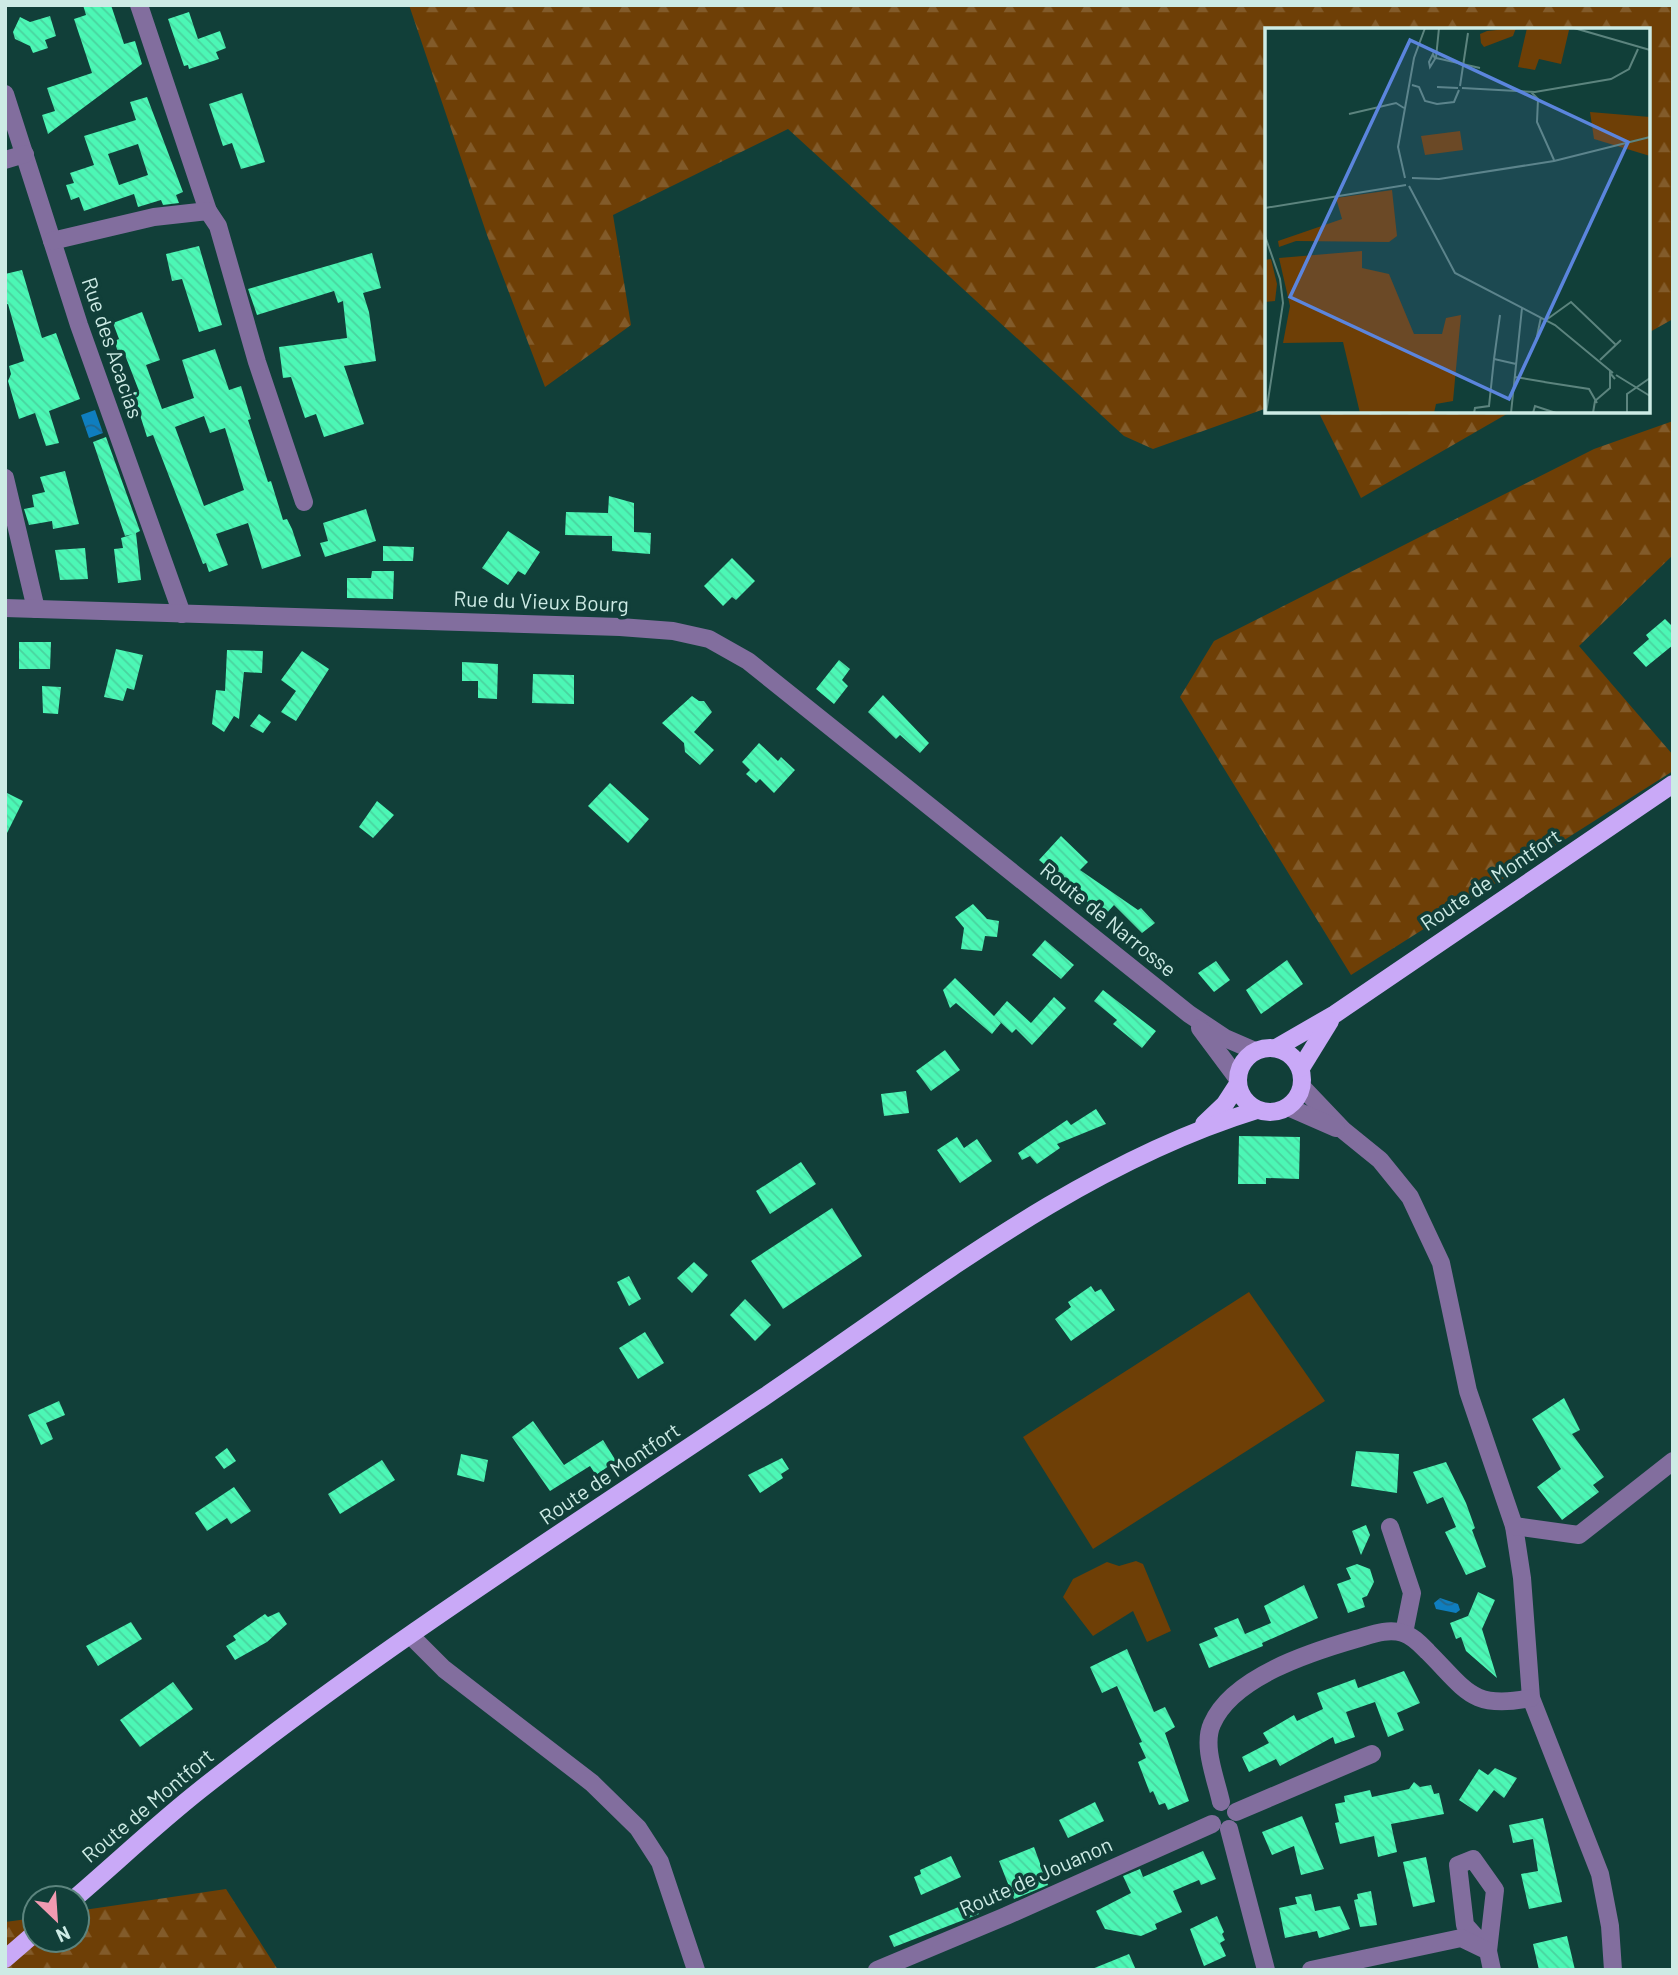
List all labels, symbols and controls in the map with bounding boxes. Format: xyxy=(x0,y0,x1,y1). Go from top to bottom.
inset map xyxy=(1265,28,1650,413)
street label: Rue des Acacias xyxy=(78,274,149,421)
street label: Rue du Vieux Bourg xyxy=(453,585,629,616)
street label: Route de Montfort xyxy=(1415,823,1565,935)
street label: Route de Narrosse xyxy=(1036,856,1182,981)
street label: Route de Montfort xyxy=(534,1417,684,1529)
street label: Route de Montfort xyxy=(76,1743,218,1867)
street label: Route de Jouanon xyxy=(955,1831,1116,1921)
north arrow xyxy=(21,1884,91,1954)
text: N xyxy=(53,1922,74,1948)

